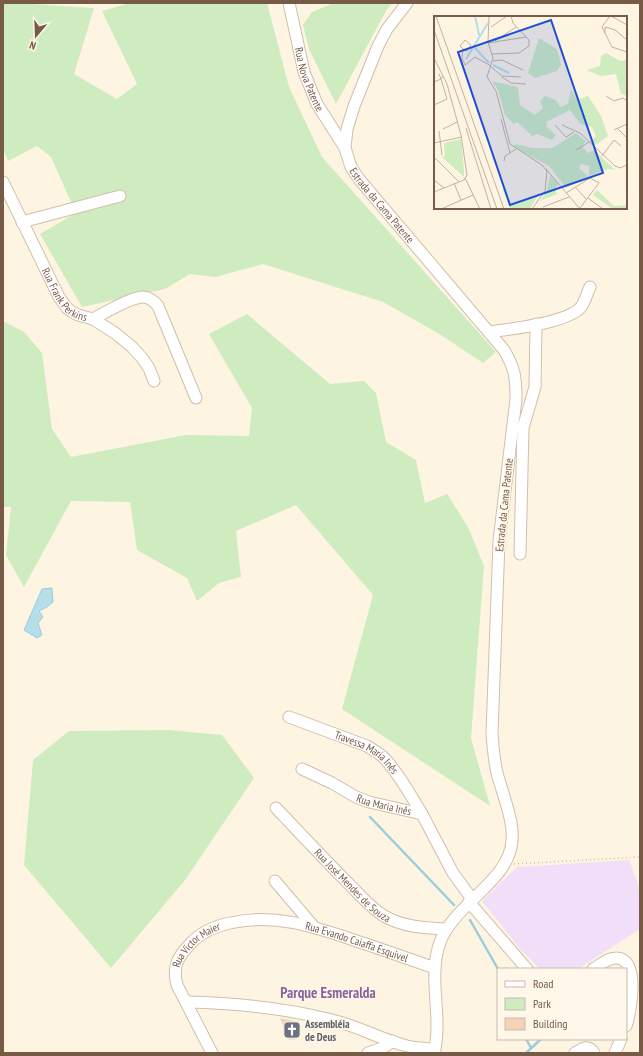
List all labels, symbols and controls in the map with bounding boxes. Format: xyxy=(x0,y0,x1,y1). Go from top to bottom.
north arrow xyxy=(16,16,56,56)
inset map xyxy=(434,16,627,209)
text: N xyxy=(28,38,38,53)
street label: Rua Nova Patente xyxy=(292,46,327,114)
street label: Estrada da Cama Patente xyxy=(346,165,418,246)
street label: Rua Frank Perkins xyxy=(39,265,89,324)
street label: Estrada da Cama Patente xyxy=(492,457,516,552)
street label: Travessa Maria Inês xyxy=(333,728,402,777)
street label: Rua Maria Inês xyxy=(354,791,413,818)
street label: Rua José Mendes de Souza xyxy=(311,846,393,925)
street label: Rua Victor Maier xyxy=(169,919,222,969)
street label: Rua Evando Caiaffa Esquivel xyxy=(304,919,410,965)
legend xyxy=(497,968,627,1040)
text: Road xyxy=(533,976,553,991)
district label: Parque Esmeralda xyxy=(280,983,376,1002)
text: Park xyxy=(533,996,551,1011)
text: Building xyxy=(533,1016,568,1031)
place label: Assembléia de Deus xyxy=(304,1017,350,1044)
church icon: Assembléia de Deus xyxy=(282,1020,302,1040)

